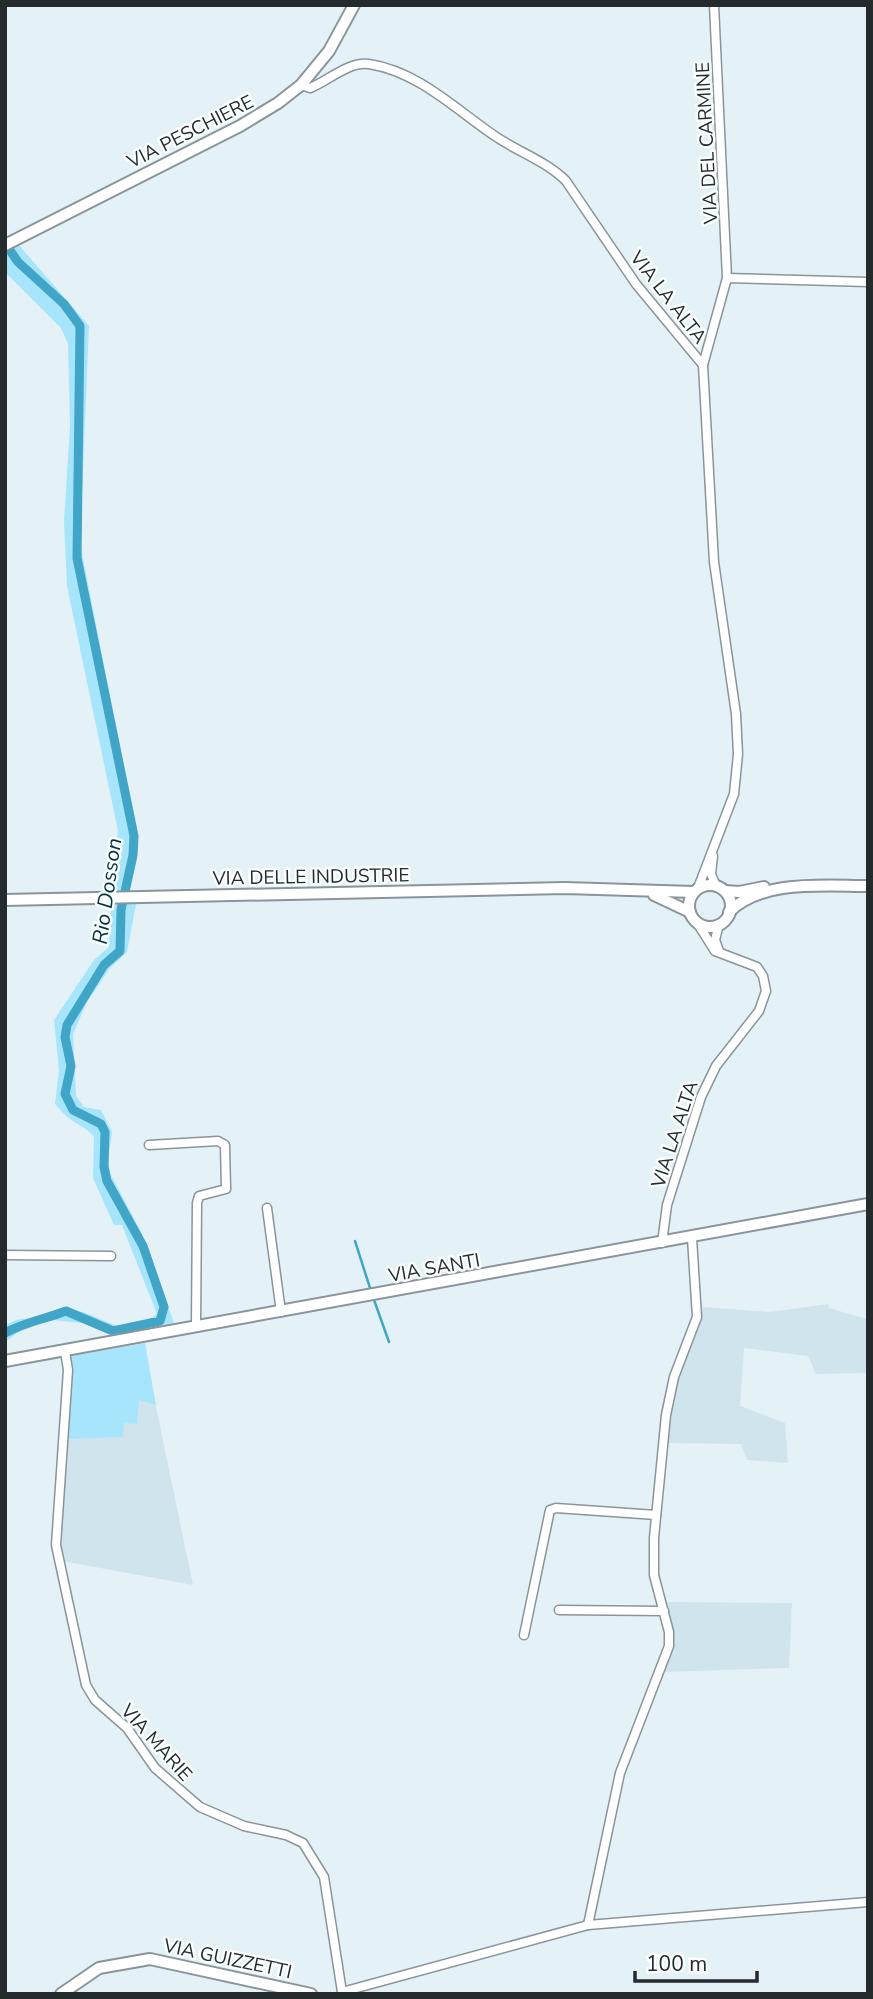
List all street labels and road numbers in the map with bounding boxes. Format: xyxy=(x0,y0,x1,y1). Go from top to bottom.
street label: VIA DEL CARMINE xyxy=(690,61,724,226)
street label: VIA PESCHIERE xyxy=(122,89,258,175)
street label: VIA LA ALTA xyxy=(623,245,713,349)
street label: VIA DELLE INDUSTRIE xyxy=(211,862,410,892)
street label: VIA LA ALTA xyxy=(645,1077,705,1192)
street label: VIA SANTI xyxy=(385,1247,482,1289)
street label: VIA MARIE xyxy=(114,1698,198,1787)
street label: VIA GUIZZETTI xyxy=(160,1933,294,1985)

